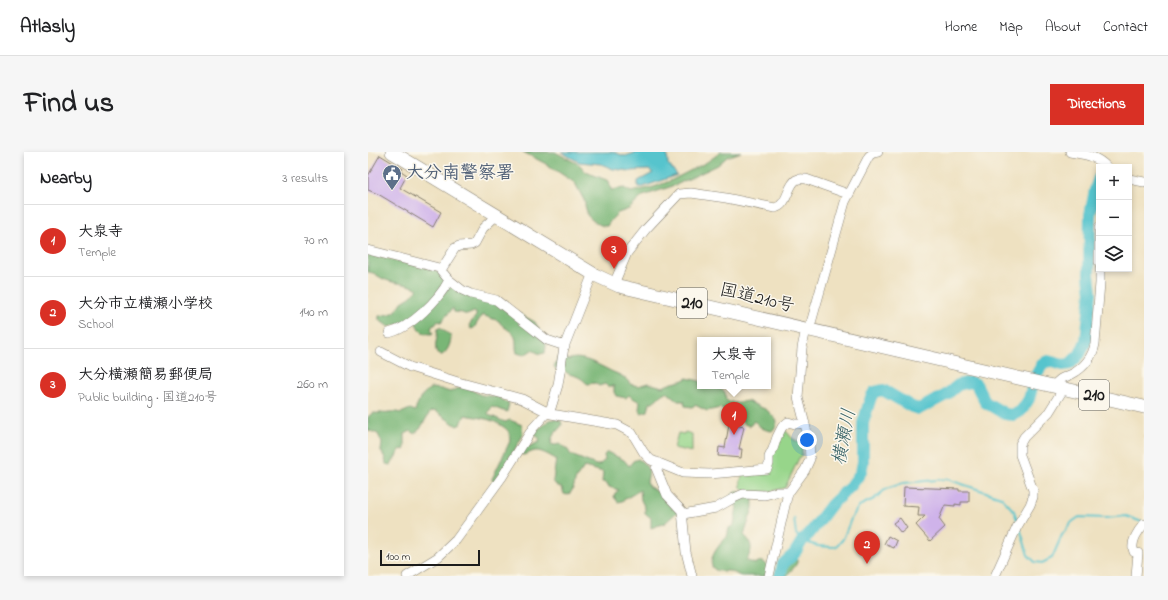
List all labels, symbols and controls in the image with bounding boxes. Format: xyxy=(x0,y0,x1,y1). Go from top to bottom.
text: Atlasly xyxy=(20,14,75,41)
text: Home xyxy=(945,17,977,38)
text: Map xyxy=(999,17,1023,38)
text: About xyxy=(1045,17,1081,38)
text: Contact xyxy=(1103,17,1148,38)
text: Find us xyxy=(24,84,114,125)
button: Directions xyxy=(1050,84,1144,125)
place label: 大分南警察署 xyxy=(406,161,514,187)
public building icon: 大分南警察署 xyxy=(381,163,403,191)
map controls xyxy=(1096,164,1132,272)
button: + xyxy=(1096,164,1132,200)
text: Nearby xyxy=(40,166,92,191)
text: 3 results xyxy=(282,169,328,188)
button: − xyxy=(1096,200,1132,236)
text: 大泉寺 xyxy=(78,221,123,243)
text: 1 xyxy=(51,231,55,250)
text: 70 m xyxy=(304,231,328,250)
pin: 3 xyxy=(601,236,627,269)
button: layers xyxy=(1096,236,1132,272)
text: Temple xyxy=(78,243,116,262)
street label: 国道210号 xyxy=(717,278,797,320)
road number: 210 xyxy=(677,288,707,318)
text: 大分市立横瀬小学校 xyxy=(78,293,213,315)
text: 2 xyxy=(50,303,56,322)
text: 140 m xyxy=(300,303,328,322)
text: School xyxy=(78,315,114,334)
popup xyxy=(697,337,771,389)
text: 大泉寺 xyxy=(711,344,757,366)
text: 大分横瀬簡易郵便局 xyxy=(78,364,213,386)
text: Temple xyxy=(711,366,750,385)
text: 3 xyxy=(50,375,56,394)
text: 260 m xyxy=(297,375,328,394)
road number: 210 xyxy=(1079,380,1109,410)
text: Public building · 国道210号 xyxy=(78,388,217,407)
pin: 1 xyxy=(721,402,747,435)
water label: 横瀬川 xyxy=(826,406,864,468)
your location xyxy=(797,430,817,450)
pin: 2 xyxy=(854,531,880,564)
scale bar xyxy=(380,548,480,567)
text: 100 m xyxy=(386,549,410,565)

